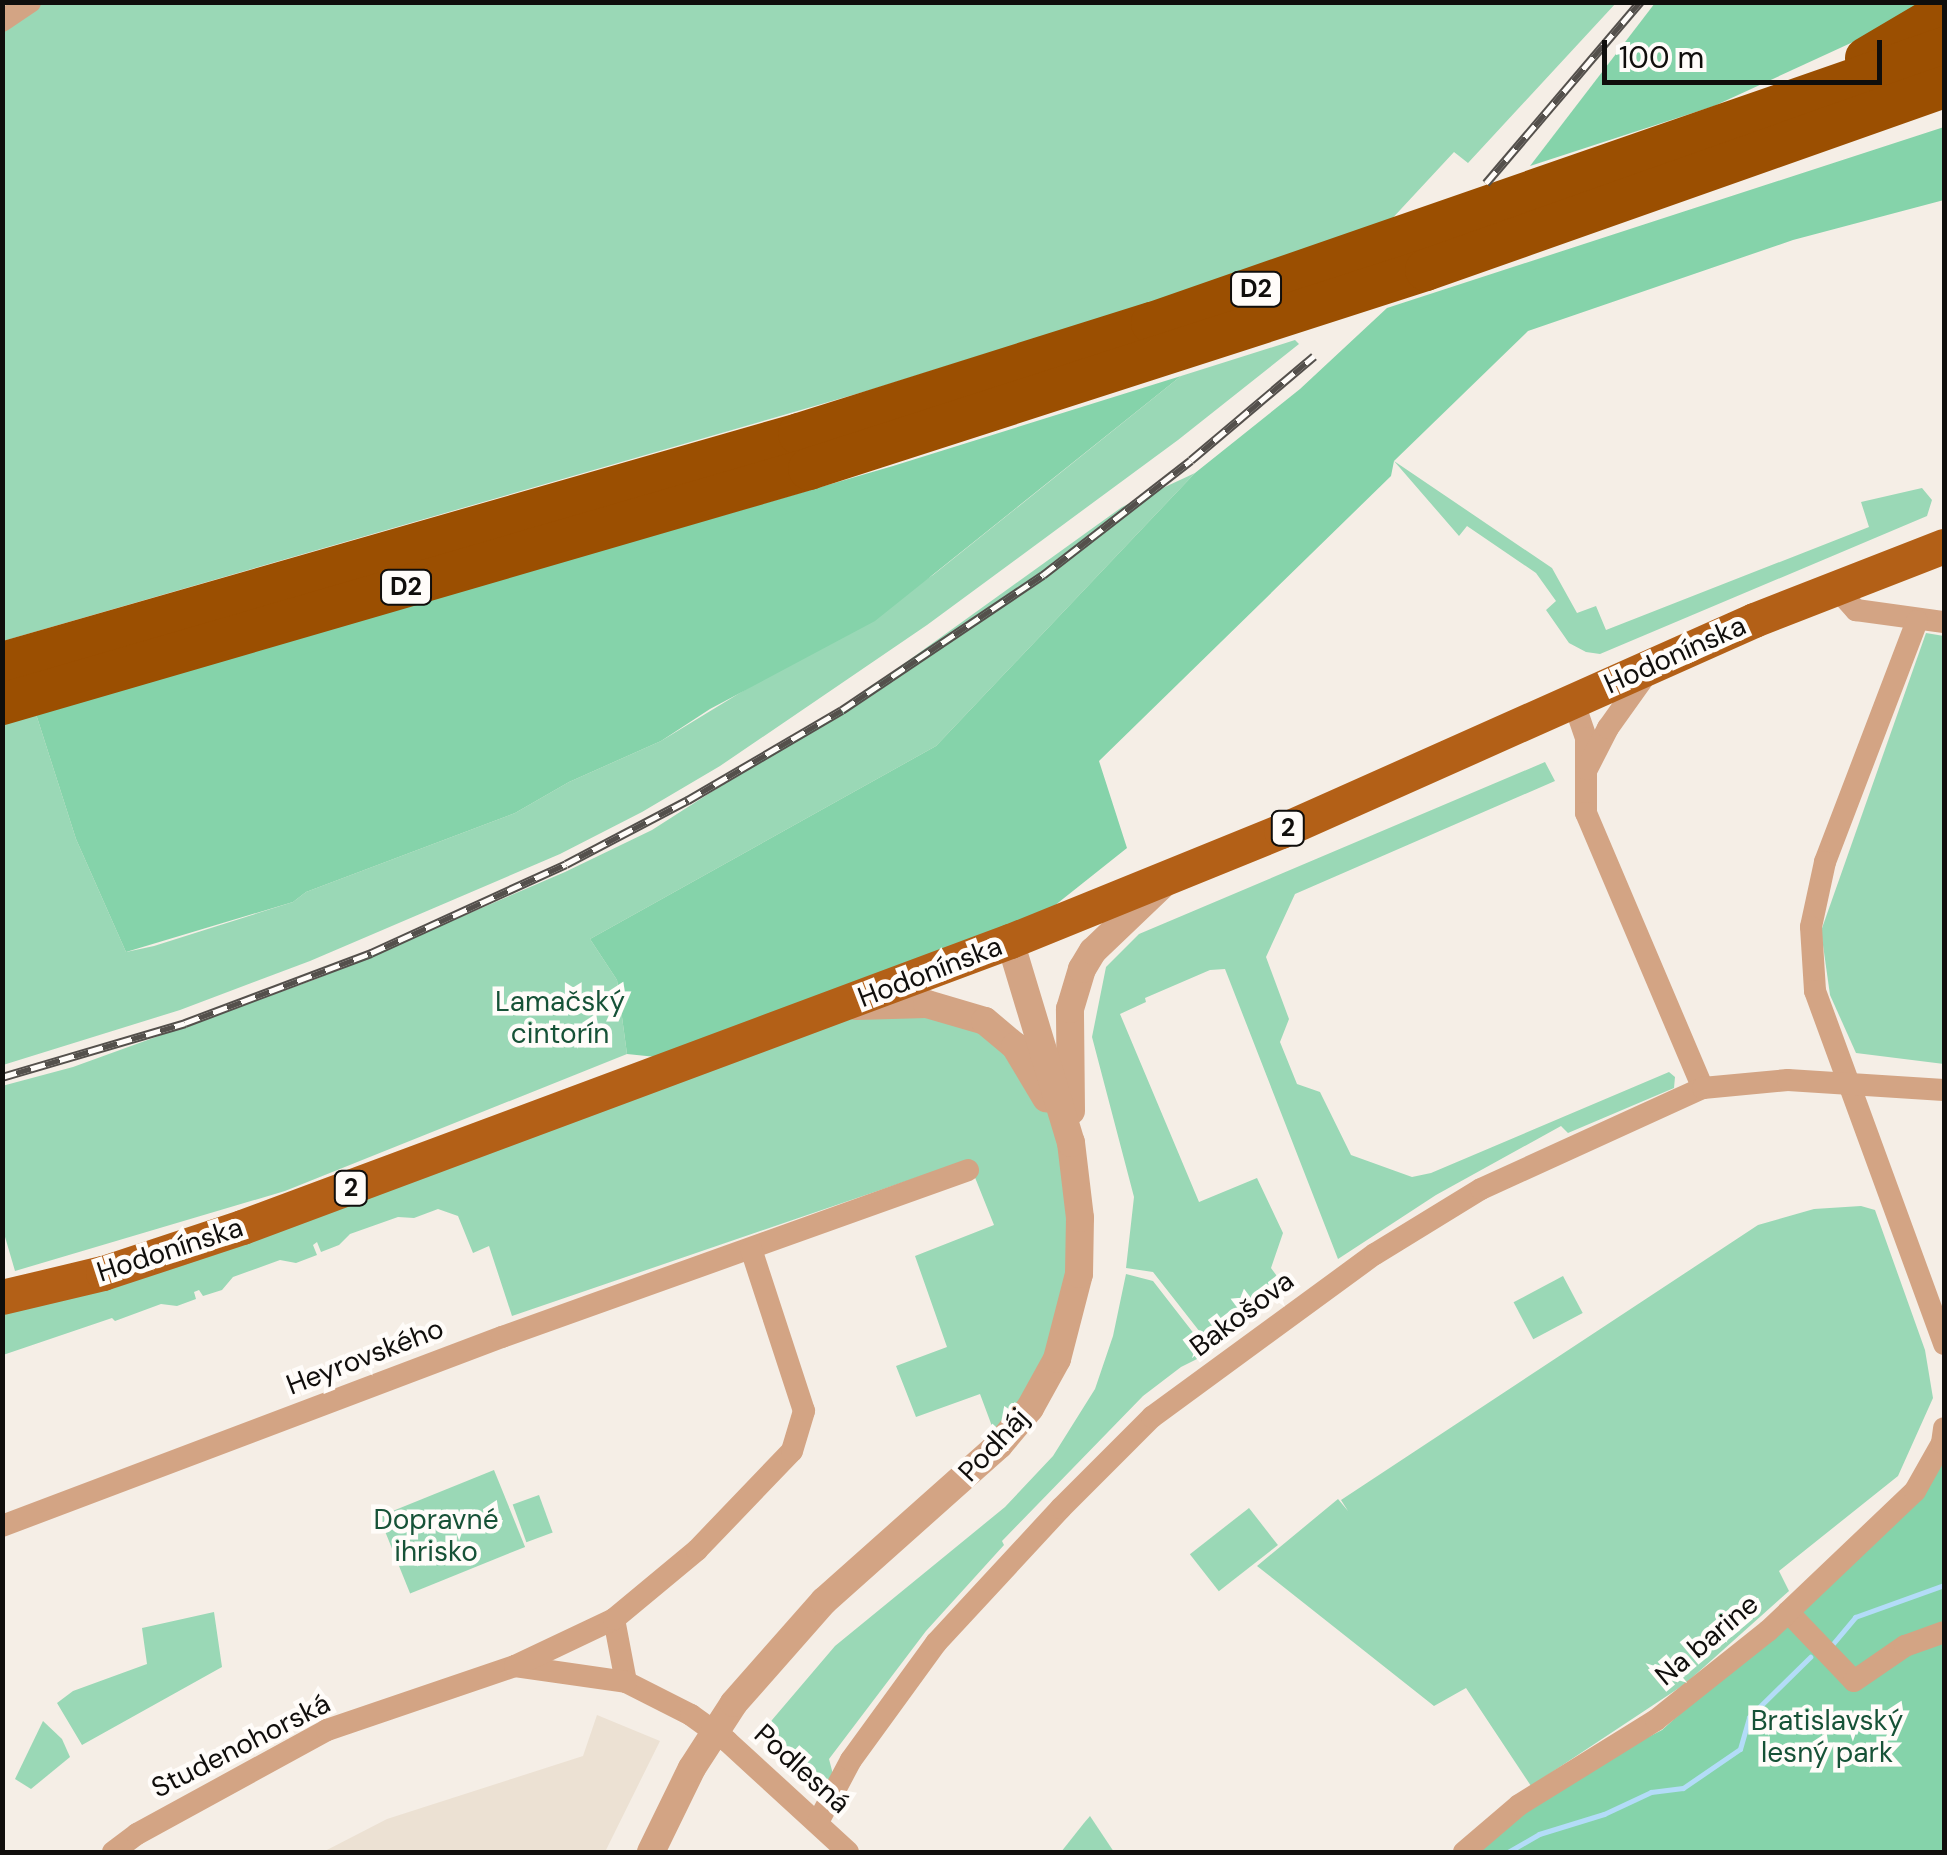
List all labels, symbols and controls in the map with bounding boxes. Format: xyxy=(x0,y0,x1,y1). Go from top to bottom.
scale bar xyxy=(1607,20,1887,82)
text: 100 m xyxy=(1619,38,1704,77)
road number: D2 xyxy=(1228,269,1284,309)
road number: D2 xyxy=(378,567,434,607)
street label: Hodonínska xyxy=(1599,609,1751,701)
road number: 2 xyxy=(1270,808,1306,848)
street label: Hodonínska xyxy=(853,929,1007,1015)
park label: Lamačský cintorín xyxy=(495,985,625,1051)
road number: 2 xyxy=(334,1168,368,1208)
street label: Hodonínska xyxy=(93,1211,247,1289)
street label: Bakošova xyxy=(1184,1264,1300,1364)
street label: Heyrovského xyxy=(282,1312,448,1402)
street label: Podháj xyxy=(952,1401,1036,1489)
park label: Dopravné ihrisko xyxy=(373,1503,499,1569)
street label: Na barine xyxy=(1649,1587,1765,1693)
street label: Studenohorská xyxy=(146,1687,336,1805)
park label: Bratislavský lesný park xyxy=(1751,1704,1903,1770)
street label: Podlesná xyxy=(747,1717,857,1821)

